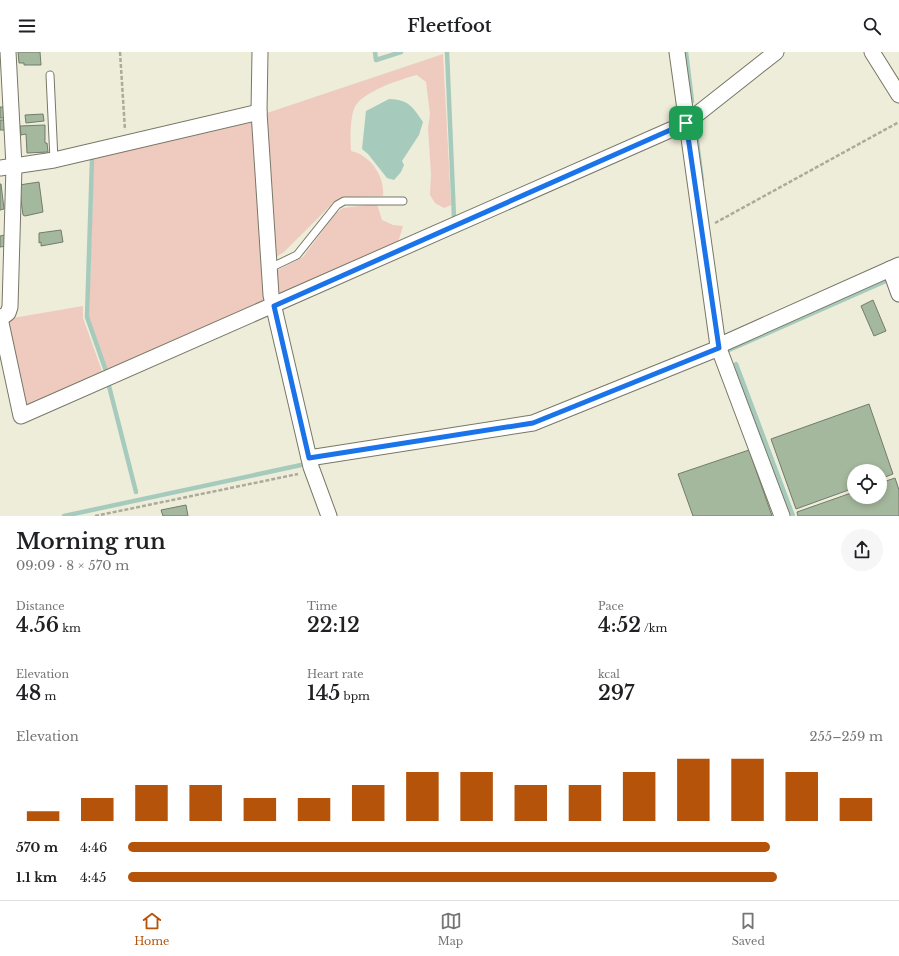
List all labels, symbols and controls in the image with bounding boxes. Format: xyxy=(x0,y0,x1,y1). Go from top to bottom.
icon: menu xyxy=(16,15,38,37)
text: Fleetfoot xyxy=(407,15,492,37)
icon: search xyxy=(861,15,883,37)
pin xyxy=(669,106,703,140)
icon: arrive xyxy=(675,112,697,134)
map controls xyxy=(847,464,887,504)
button: locate xyxy=(847,464,887,504)
text: Morning run xyxy=(16,528,166,555)
button: share xyxy=(841,529,883,571)
text: 09:09 · 8 × 570 m xyxy=(16,557,129,574)
text: Distance xyxy=(16,599,65,613)
text: Time xyxy=(307,599,337,613)
text: Pace xyxy=(598,599,624,613)
text: 4.56 xyxy=(16,613,59,637)
text: 22:12 xyxy=(307,613,360,637)
text: 4:52 xyxy=(598,613,641,637)
text: km xyxy=(59,621,81,635)
text: /km xyxy=(641,621,667,635)
text: Elevation xyxy=(16,667,69,681)
text: Heart rate xyxy=(307,667,364,681)
text: kcal xyxy=(598,667,620,681)
text: 48 xyxy=(16,681,41,705)
text: 145 xyxy=(307,681,340,705)
text: 297 xyxy=(598,681,634,705)
text: m xyxy=(41,689,56,703)
text: bpm xyxy=(340,689,370,703)
text: Elevation xyxy=(16,728,79,745)
text: 255–259 m xyxy=(809,728,883,745)
text: 570 m xyxy=(16,839,58,856)
text: 4:46 xyxy=(80,839,107,856)
text: 1.1 km xyxy=(16,869,57,886)
text: 4:45 xyxy=(80,869,106,886)
tab: Home xyxy=(134,910,169,948)
tab: Map xyxy=(438,910,463,948)
tab: Saved xyxy=(732,910,765,948)

